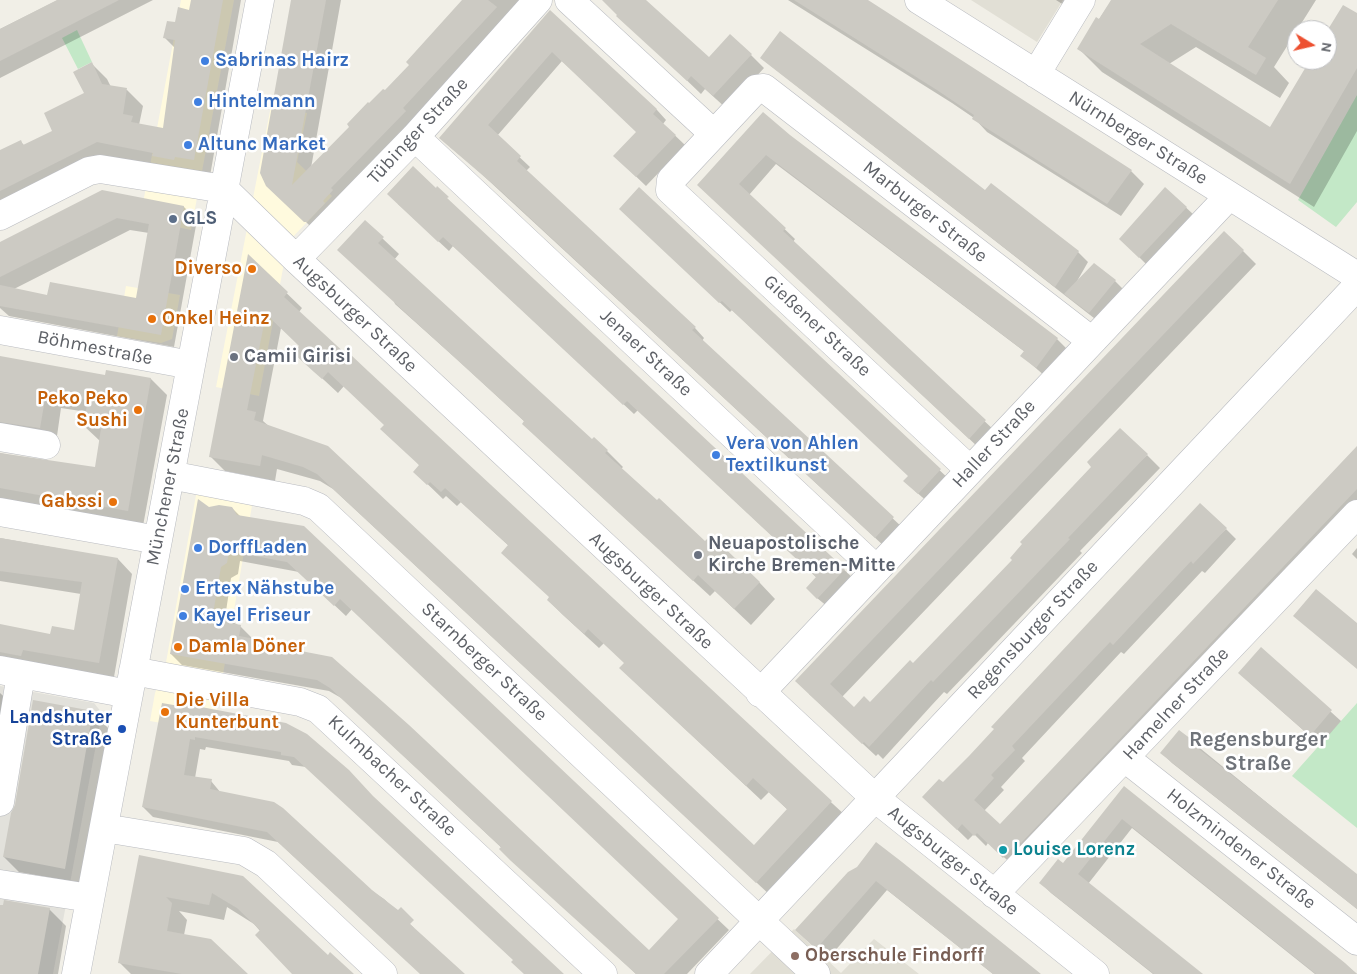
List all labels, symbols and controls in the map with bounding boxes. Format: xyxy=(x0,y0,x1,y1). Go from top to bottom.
north arrow xyxy=(1287,20,1337,70)
text: N xyxy=(1317,41,1336,54)
place label: Sabrinas Hairz xyxy=(215,50,349,72)
marker: Sabrinas Hairz xyxy=(199,55,211,67)
street label: Tübinger Straße xyxy=(363,73,473,189)
street label: Nürnberger Straße xyxy=(1064,86,1212,190)
place label: Hintelmann xyxy=(208,91,316,113)
marker: Hintelmann xyxy=(192,96,204,108)
place label: Altunc Market xyxy=(198,134,326,156)
marker: Altunc Market xyxy=(182,139,194,151)
street label: Marburger Straße xyxy=(858,156,992,268)
place label: GLS xyxy=(183,208,217,230)
marker: GLS xyxy=(167,213,179,225)
street label: Augsburger Straße xyxy=(288,251,422,377)
place label: Diverso xyxy=(175,258,242,280)
marker: Diverso xyxy=(246,263,258,275)
street label: Gießener Straße xyxy=(758,270,876,382)
street label: Jenaer Straße xyxy=(595,304,697,402)
place label: Onkel Heinz xyxy=(162,308,270,330)
marker: Onkel Heinz xyxy=(146,313,158,325)
street label: Böhmestraße xyxy=(35,326,155,370)
place label: Camii Girisi xyxy=(244,346,351,368)
marker: Camii Girisi xyxy=(228,351,240,363)
place label: Peko Peko Sushi xyxy=(37,388,128,432)
street label: Haller Straße xyxy=(947,395,1041,493)
marker: Peko Peko Sushi xyxy=(132,404,144,416)
street label: Münchener Straße xyxy=(142,406,194,568)
place label: Vera von Ahlen Textilkunst xyxy=(726,433,859,477)
marker: Vera von Ahlen Textilkunst xyxy=(710,449,722,461)
place label: Gabssi xyxy=(41,491,103,513)
marker: Gabssi xyxy=(107,496,119,508)
street label: Augsburger Straße xyxy=(584,528,718,654)
place label: Neuapostolische Kirche Bremen-Mitte xyxy=(708,533,896,577)
place label: DorffLaden xyxy=(208,537,307,559)
marker: DorffLaden xyxy=(192,542,204,554)
marker: Neuapostolische Kirche Bremen-Mitte xyxy=(692,549,704,561)
street label: Regensburger Straße xyxy=(963,556,1103,704)
place label: Ertex Nähstube xyxy=(195,578,334,600)
marker: Ertex Nähstube xyxy=(179,583,191,595)
street label: Starnberger Straße xyxy=(416,598,552,726)
place label: Kayel Friseur xyxy=(193,605,310,627)
marker: Kayel Friseur xyxy=(177,610,189,622)
place label: Damla Döner xyxy=(188,636,305,658)
marker: Damla Döner xyxy=(172,641,184,653)
street label: Hamelner Straße xyxy=(1118,643,1234,765)
place label: Die Villa Kunterbunt xyxy=(175,690,279,734)
marker: Die Villa Kunterbunt xyxy=(159,706,171,718)
place label: Landshuter Straße xyxy=(9,707,112,751)
street label: Kulmbacher Straße xyxy=(323,710,461,842)
marker: Landshuter Straße xyxy=(116,723,128,735)
district label: Regensburger Straße xyxy=(1189,727,1327,777)
street label: Holzmindener Straße xyxy=(1162,784,1320,914)
street label: Augsburger Straße xyxy=(883,801,1023,921)
place label: Louise Lorenz xyxy=(1013,839,1135,861)
marker: Louise Lorenz xyxy=(997,844,1009,856)
place label: Oberschule Findorff xyxy=(805,945,984,967)
marker: Oberschule Findorff xyxy=(789,950,801,962)

